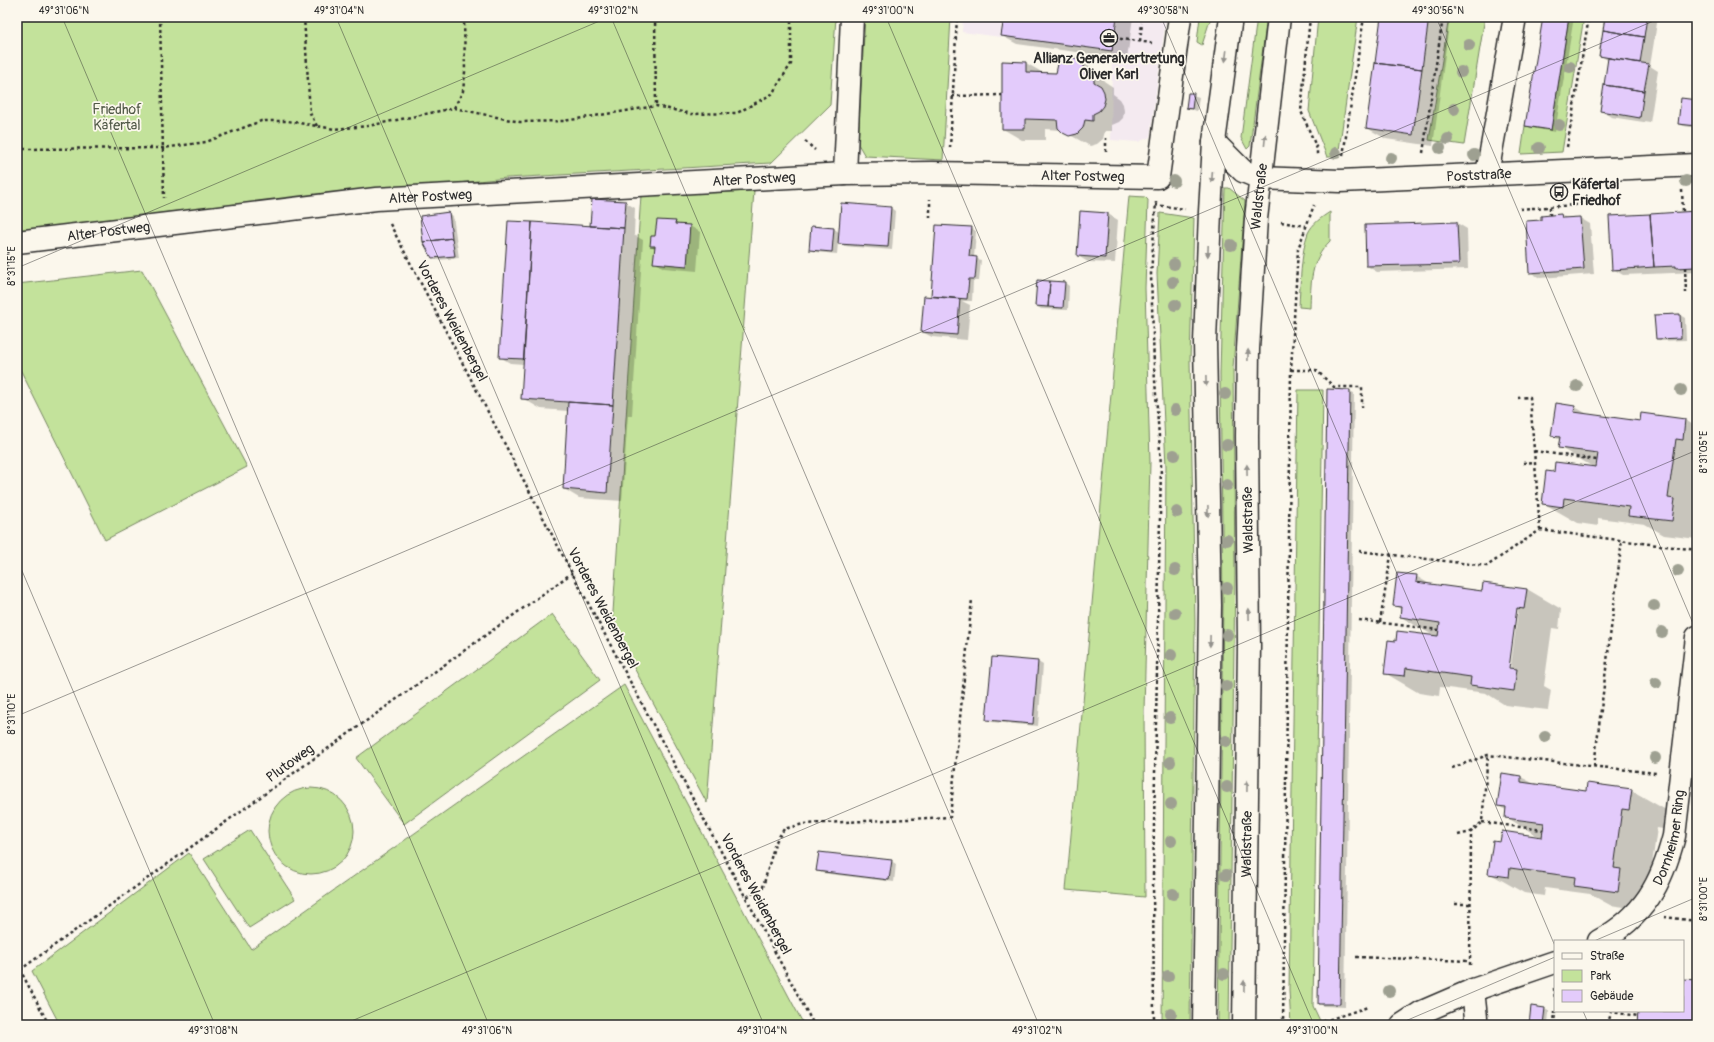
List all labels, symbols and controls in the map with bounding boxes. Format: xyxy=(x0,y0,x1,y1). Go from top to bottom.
text: 49°31'06"N xyxy=(39,5,89,17)
text: 49°31'04"N xyxy=(314,5,364,17)
text: 49°31'02"N xyxy=(588,5,638,17)
text: 49°31'00"N xyxy=(862,5,914,17)
text: 49°30'58"N xyxy=(1138,5,1189,17)
text: 49°30'56"N xyxy=(1412,5,1464,17)
office icon: Allianz Generalvertretung Oliver Karl xyxy=(1099,28,1119,48)
place label: Allianz Generalvertretung Oliver Karl xyxy=(1033,50,1185,83)
one-way arrow xyxy=(1223,50,1229,62)
park label: Friedhof Käfertal xyxy=(92,101,142,134)
one-way arrow xyxy=(1261,134,1268,146)
street label: Waldstraße xyxy=(1247,162,1271,230)
street label: Poststraße xyxy=(1446,165,1512,185)
street label: Alter Postweg xyxy=(1041,166,1125,185)
street label: Alter Postweg xyxy=(712,168,796,190)
one-way arrow xyxy=(1208,171,1215,183)
place label: Käfertal Friedhof xyxy=(1572,176,1622,209)
bus stop icon: Käfertal Friedhof xyxy=(1549,182,1569,202)
street label: Alter Postweg xyxy=(388,185,473,207)
street label: Alter Postweg xyxy=(66,218,151,244)
one-way arrow xyxy=(1205,245,1211,258)
text: 8°31'15"E xyxy=(6,246,18,286)
street label: Vorderes Weidenbergel xyxy=(413,258,491,384)
one-way arrow xyxy=(1245,348,1251,361)
one-way arrow xyxy=(1203,375,1209,388)
text: 8°31'05"E xyxy=(1698,431,1710,473)
one-way arrow xyxy=(1244,463,1250,476)
street label: Waldstraße xyxy=(1239,486,1257,553)
one-way arrow xyxy=(1205,505,1211,518)
street label: Vorderes Weidenbergel xyxy=(564,545,642,671)
one-way arrow xyxy=(1246,607,1252,620)
one-way arrow xyxy=(1206,635,1213,647)
text: 8°31'10"E xyxy=(6,694,18,734)
street label: Plutoweg xyxy=(263,740,317,786)
one-way arrow xyxy=(1244,779,1250,792)
street label: Dornheimer Ring xyxy=(1649,789,1688,888)
street label: Waldstraße xyxy=(1237,810,1255,877)
street label: Vorderes Weidenbergel xyxy=(717,831,795,957)
text: 8°31'00"E xyxy=(1698,877,1710,921)
legend xyxy=(1554,940,1684,1012)
text: Straße xyxy=(1590,949,1624,964)
text: Park xyxy=(1590,969,1611,984)
one-way arrow xyxy=(1241,980,1248,992)
text: Gebäude xyxy=(1590,989,1634,1004)
text: 49°31'08"N xyxy=(188,1025,238,1037)
text: 49°31'06"N xyxy=(462,1025,512,1037)
text: 49°31'04"N xyxy=(737,1025,787,1037)
text: 49°31'02"N xyxy=(1012,1025,1062,1037)
text: 49°31'00"N xyxy=(1286,1025,1338,1037)

